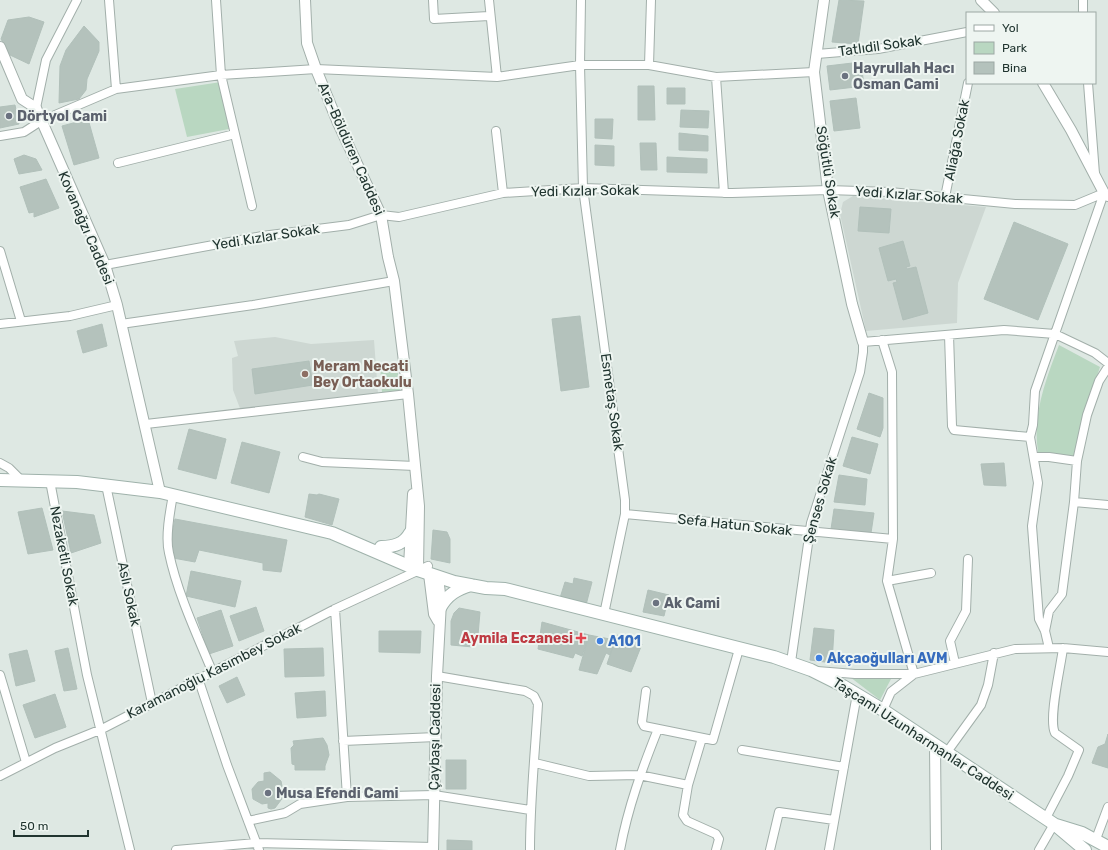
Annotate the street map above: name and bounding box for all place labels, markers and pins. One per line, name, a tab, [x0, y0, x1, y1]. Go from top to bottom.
place label: Hayrullah Hacı Osman Cami	[853, 60, 954, 93]
marker: Hayrullah Hacı Osman Cami	[840, 71, 850, 81]
place label: Dörtyol Cami	[17, 108, 107, 125]
marker: Dörtyol Cami	[4, 111, 14, 121]
place label: Meram Necati Bey Ortaokulu	[313, 358, 412, 391]
marker: Meram Necati Bey Ortaokulu	[300, 369, 310, 379]
place label: Ak Cami	[664, 595, 720, 612]
marker: Ak Cami	[651, 598, 661, 608]
place label: Aymila Eczanesi	[461, 630, 573, 647]
marker: Aymila Eczanesi	[576, 633, 586, 643]
place label: A101	[608, 633, 641, 650]
marker: A101	[595, 636, 605, 646]
place label: Akçaoğulları AVM	[827, 650, 948, 667]
marker: Akçaoğulları AVM	[814, 653, 824, 663]
place label: Musa Efendi Cami	[276, 785, 399, 802]
marker: Musa Efendi Cami	[263, 788, 273, 798]

